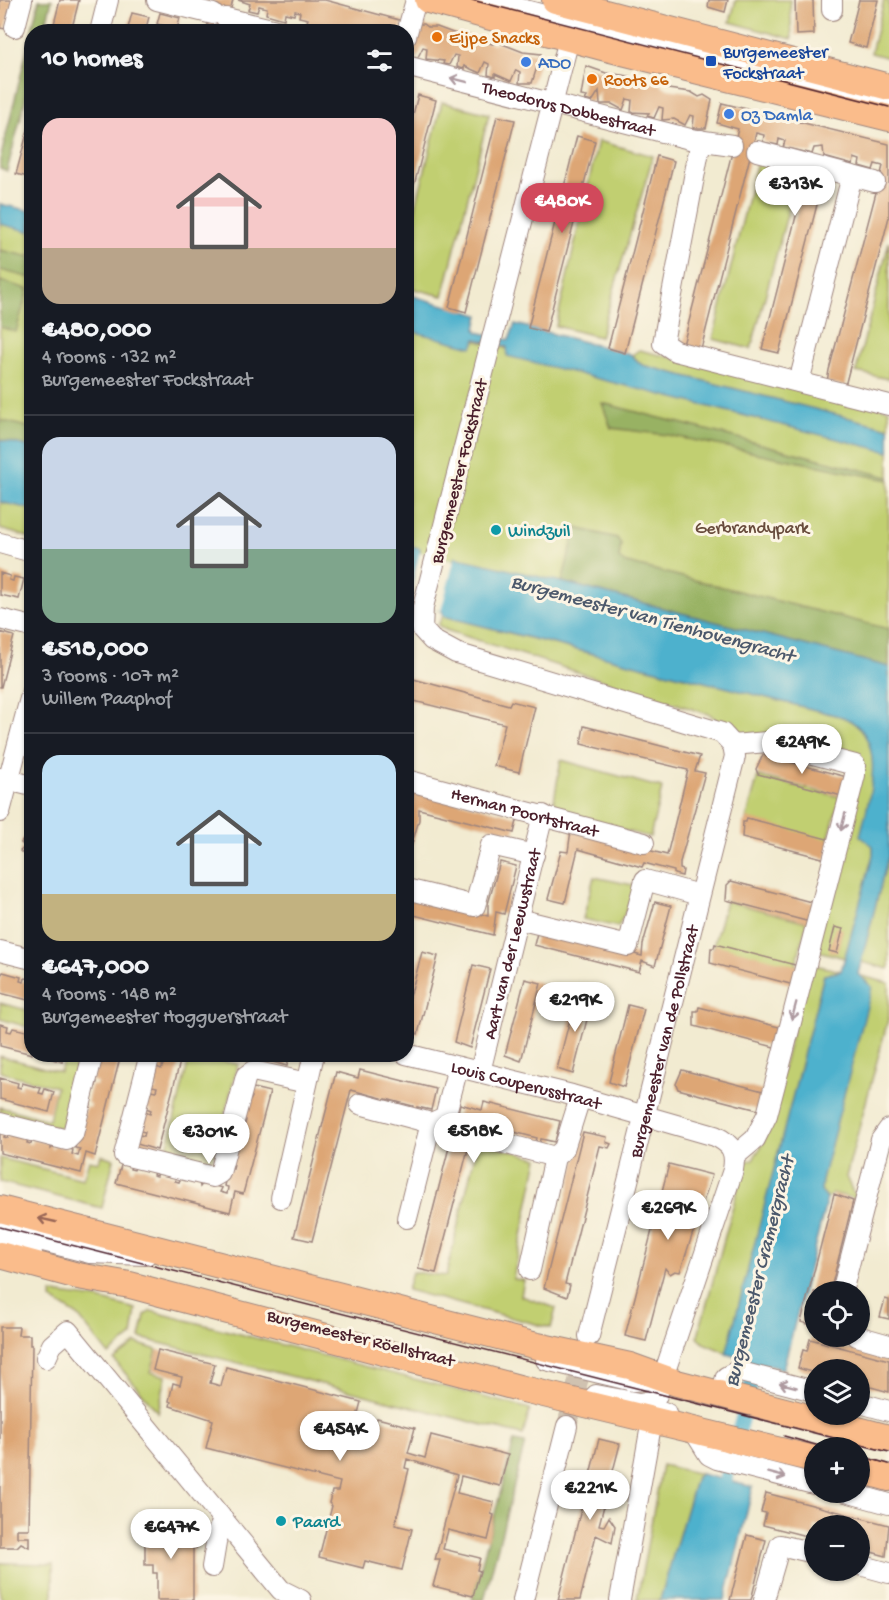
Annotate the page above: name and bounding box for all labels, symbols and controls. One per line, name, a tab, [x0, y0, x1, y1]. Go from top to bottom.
place label: Eijpe Snacks	[449, 29, 541, 50]
marker: Eijpe Snacks	[430, 30, 444, 44]
place label: Burgemeester Fockstraat	[722, 43, 829, 85]
icon: filters	[363, 44, 396, 77]
text: 10 homes	[42, 45, 142, 76]
place label: ADO	[538, 54, 571, 75]
marker: Burgemeester Fockstraat	[704, 54, 718, 68]
marker: ADO	[519, 55, 533, 69]
place label: Roots 66	[604, 71, 669, 92]
marker: Roots 66	[585, 72, 599, 86]
one-way arrow	[449, 74, 468, 86]
street label: Theodorus Dobbestraat	[478, 78, 658, 143]
place label: Oz Damla	[741, 106, 814, 127]
marker: Oz Damla	[722, 107, 736, 121]
icon: home	[165, 157, 273, 265]
pin: €313K	[753, 166, 837, 217]
text: €313K	[769, 174, 821, 197]
pin: €480K	[520, 183, 604, 234]
text: €480K	[535, 191, 589, 214]
text: €480,000	[42, 316, 151, 347]
text: 4 rooms · 132 m²	[42, 347, 176, 370]
text: Burgemeester Fockstraat	[42, 370, 252, 393]
street label: Burgemeester Fockstraat	[427, 376, 494, 567]
icon: home	[165, 476, 273, 584]
park label: Gerbrandypark	[695, 519, 811, 540]
place label: Windzuil	[508, 522, 571, 543]
marker: Windzuil	[489, 523, 503, 537]
water label: Burgemeester van Tienhovengracht	[508, 571, 800, 670]
text: €518,000	[42, 635, 148, 666]
text: 3 rooms · 107 m²	[42, 666, 179, 689]
text: Willem Paaphof	[42, 689, 172, 712]
pin: €249K	[760, 724, 844, 775]
text: €249K	[776, 732, 828, 755]
street label: Herman Poortstraat	[448, 784, 602, 844]
icon: home	[165, 794, 273, 902]
one-way arrow	[836, 812, 848, 831]
street label: Aart van der Leeuwstraat	[480, 846, 548, 1042]
street label: Burgemeester van de Pollstraat	[626, 922, 705, 1161]
text: €647,000	[42, 953, 149, 984]
pin: €219K	[533, 982, 617, 1033]
text: 4 rooms · 148 m²	[42, 984, 177, 1007]
text: €219K	[550, 990, 600, 1013]
one-way arrow	[788, 1001, 799, 1020]
text: Burgemeester Hogguerstraat	[42, 1007, 287, 1030]
street label: Louis Couperusstraat	[448, 1057, 605, 1116]
pin: €518K	[432, 1113, 516, 1164]
pin: €301K	[167, 1114, 251, 1165]
text: €518K	[448, 1121, 500, 1144]
text: €301K	[183, 1122, 235, 1145]
water label: Burgemeester Cramergracht	[722, 1150, 802, 1390]
pin: €269K	[626, 1190, 710, 1241]
text: €269K	[642, 1198, 694, 1221]
one-way arrow	[37, 1214, 56, 1226]
map controls	[804, 1281, 870, 1581]
button: locate	[804, 1281, 870, 1347]
street label: Burgemeester Röellstraat	[264, 1306, 458, 1373]
button: layers	[804, 1359, 870, 1425]
one-way arrow	[779, 1378, 798, 1390]
pin: €454K	[298, 1411, 382, 1462]
text: €454K	[314, 1419, 366, 1442]
button: +	[804, 1437, 870, 1503]
one-way arrow	[767, 1469, 786, 1481]
pin: €221K	[548, 1470, 632, 1521]
text: €221K	[565, 1478, 615, 1501]
pin: €647K	[129, 1509, 213, 1560]
place label: Paard	[292, 1513, 341, 1534]
marker: Paard	[274, 1514, 288, 1528]
button: −	[804, 1515, 870, 1581]
text: €647K	[145, 1517, 197, 1540]

